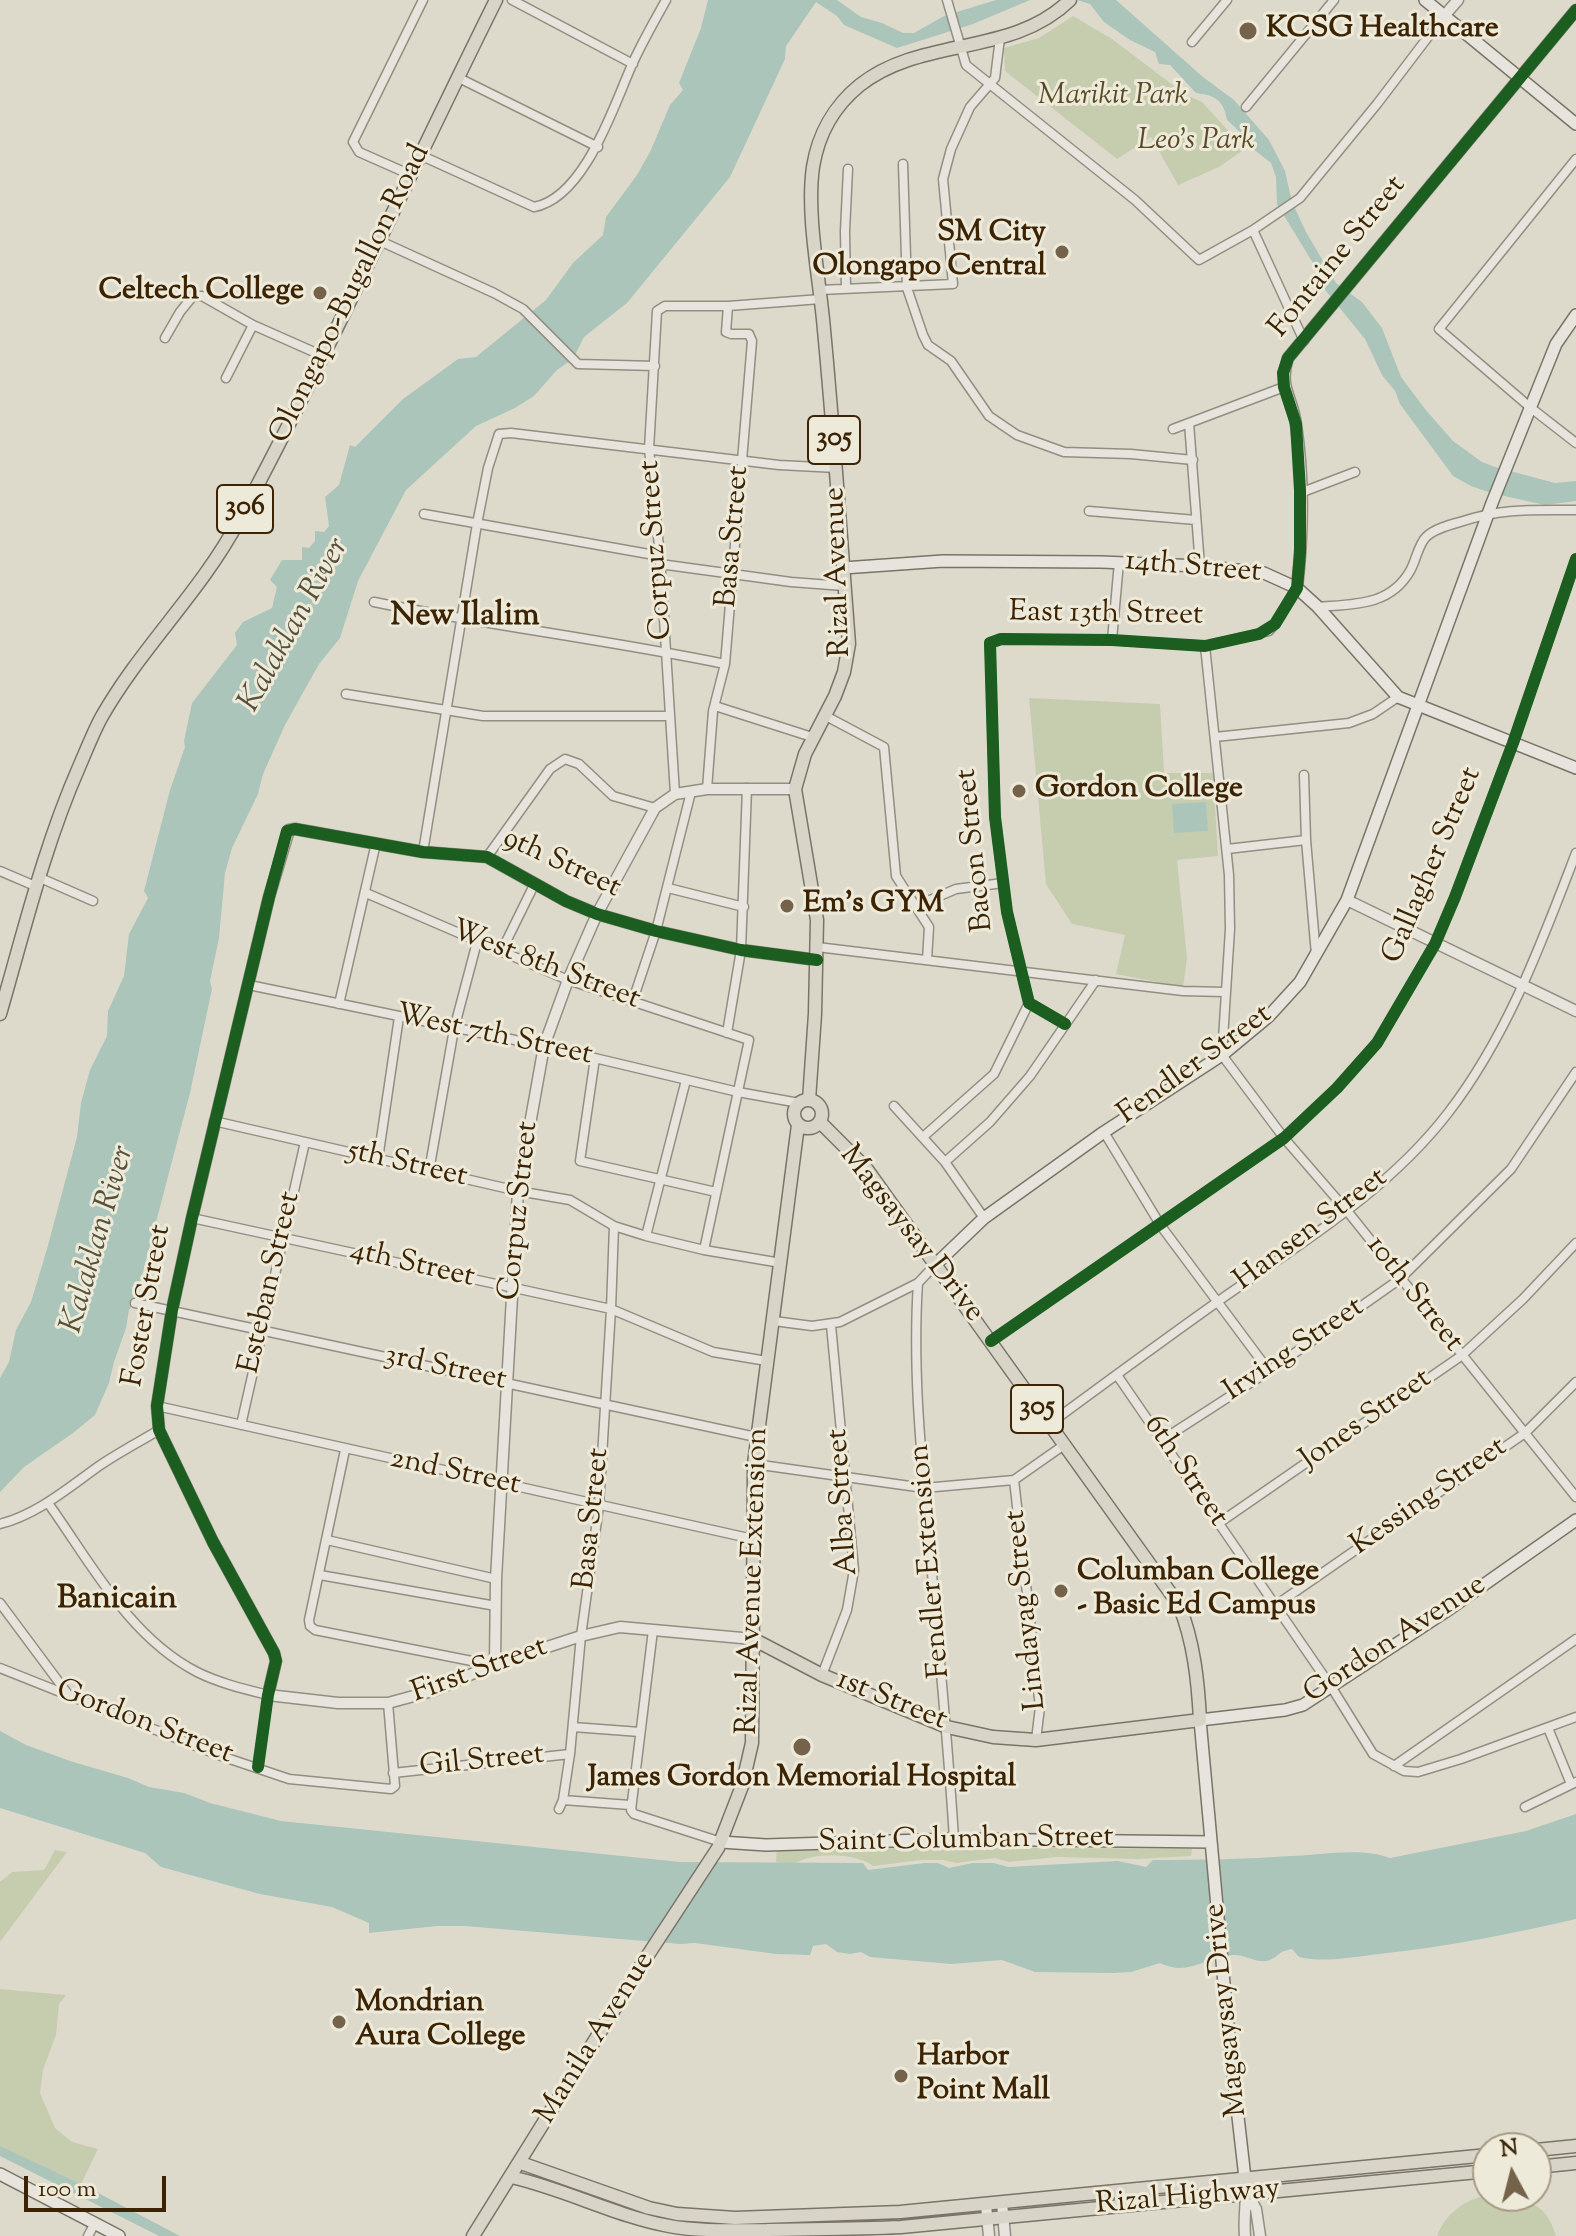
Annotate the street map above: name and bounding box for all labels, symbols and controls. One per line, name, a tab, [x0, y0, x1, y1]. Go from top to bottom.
place label: KCSG Healthcare	[1266, 13, 1499, 49]
marker: KCSG Healthcare	[1237, 20, 1259, 42]
park label: Marikit Park	[1038, 80, 1188, 116]
park label: Leo's Park	[1137, 125, 1255, 161]
street label: Olongapo-Bugallon Road	[264, 140, 440, 450]
street label: Fontaine Street	[1263, 170, 1415, 346]
place label: SM City Olongapo Central	[812, 217, 1046, 288]
marker: SM City Olongapo Central	[1053, 243, 1071, 261]
place label: Celtech College	[99, 275, 304, 311]
marker: Celtech College	[311, 284, 329, 302]
road number: 305	[808, 416, 860, 464]
street label: Corpuz Street	[634, 459, 682, 641]
street label: Basa Street	[711, 465, 759, 609]
road number: 306	[217, 485, 273, 533]
street label: Rizal Avenue	[819, 486, 861, 658]
water label: Kalaklan River	[232, 532, 360, 720]
street label: 14th Street	[1123, 545, 1263, 593]
street label: East 13th Street	[1009, 596, 1203, 636]
district label: New Ilalim	[391, 600, 539, 638]
street label: Gallagher Street	[1376, 763, 1492, 969]
street label: Bacon Street	[951, 767, 1003, 933]
place label: Gordon College	[1035, 773, 1243, 809]
marker: Gordon College	[1010, 782, 1028, 800]
street label: 9th Street	[496, 822, 626, 908]
place label: Em's GYM	[803, 888, 944, 924]
marker: Em's GYM	[778, 897, 796, 915]
street label: West 8th Street	[445, 914, 645, 1020]
street label: Fendler Street	[1112, 998, 1280, 1134]
street label: West 7th Street	[393, 999, 595, 1075]
street label: Corpuz Street	[494, 1120, 548, 1302]
street label: 5th Street	[344, 1135, 470, 1197]
street label: Magsaysay Drive	[830, 1139, 990, 1331]
water label: Kalaklan River	[55, 1142, 145, 1338]
street label: Hansen Street	[1228, 1162, 1396, 1300]
street label: Esteban Street	[234, 1188, 310, 1378]
street label: Foster Street	[117, 1222, 181, 1390]
street label: 10th Street	[1357, 1230, 1469, 1360]
street label: 4th Street	[346, 1234, 478, 1298]
street label: Irving Street	[1218, 1291, 1372, 1411]
street label: 3rd Street	[381, 1340, 509, 1400]
street label: Jones Street	[1294, 1363, 1440, 1479]
road number: 305	[1011, 1385, 1063, 1433]
street label: 6th Street	[1134, 1410, 1234, 1534]
street label: Rizal Avenue Extension	[732, 1427, 778, 1735]
street label: Alba Street	[822, 1427, 868, 1577]
street label: Kessing Street	[1345, 1431, 1515, 1565]
street label: 2nd Street	[387, 1443, 523, 1505]
street label: Fendler Extension	[904, 1443, 960, 1679]
street label: Basa Street	[569, 1446, 619, 1592]
street label: Lindayag Street	[1000, 1508, 1056, 1712]
place label: Columban College - Basic Ed Campus	[1077, 1556, 1319, 1626]
street label: Gordon Avenue	[1298, 1569, 1494, 1713]
marker: Columban College - Basic Ed Campus	[1052, 1582, 1070, 1600]
district label: Banicain	[57, 1583, 177, 1621]
street label: First Street	[407, 1631, 553, 1713]
street label: 1st Street	[830, 1664, 952, 1740]
street label: Gordon Street	[50, 1674, 238, 1774]
marker: James Gordon Memorial Hospital	[791, 1736, 813, 1758]
street label: Gil Street	[418, 1739, 546, 1787]
place label: James Gordon Memorial Hospital	[588, 1762, 1016, 1798]
street label: Saint Columban Street	[818, 1821, 1114, 1863]
street label: Magsaysay Drive	[1199, 1901, 1257, 2119]
street label: Manila Avenue	[530, 1946, 664, 2132]
place label: Mondrian Aura College	[355, 1987, 526, 2058]
marker: Mondrian Aura College	[330, 2013, 348, 2031]
place label: Harbor Point Mall	[917, 2041, 1050, 2112]
marker: Harbor Point Mall	[892, 2067, 910, 2085]
north arrow	[1472, 2132, 1552, 2212]
text: N	[1499, 2133, 1520, 2167]
scale bar	[28, 2160, 170, 2210]
text: 100 m	[38, 2173, 96, 2207]
street label: Rizal Highway	[1094, 2173, 1282, 2225]

